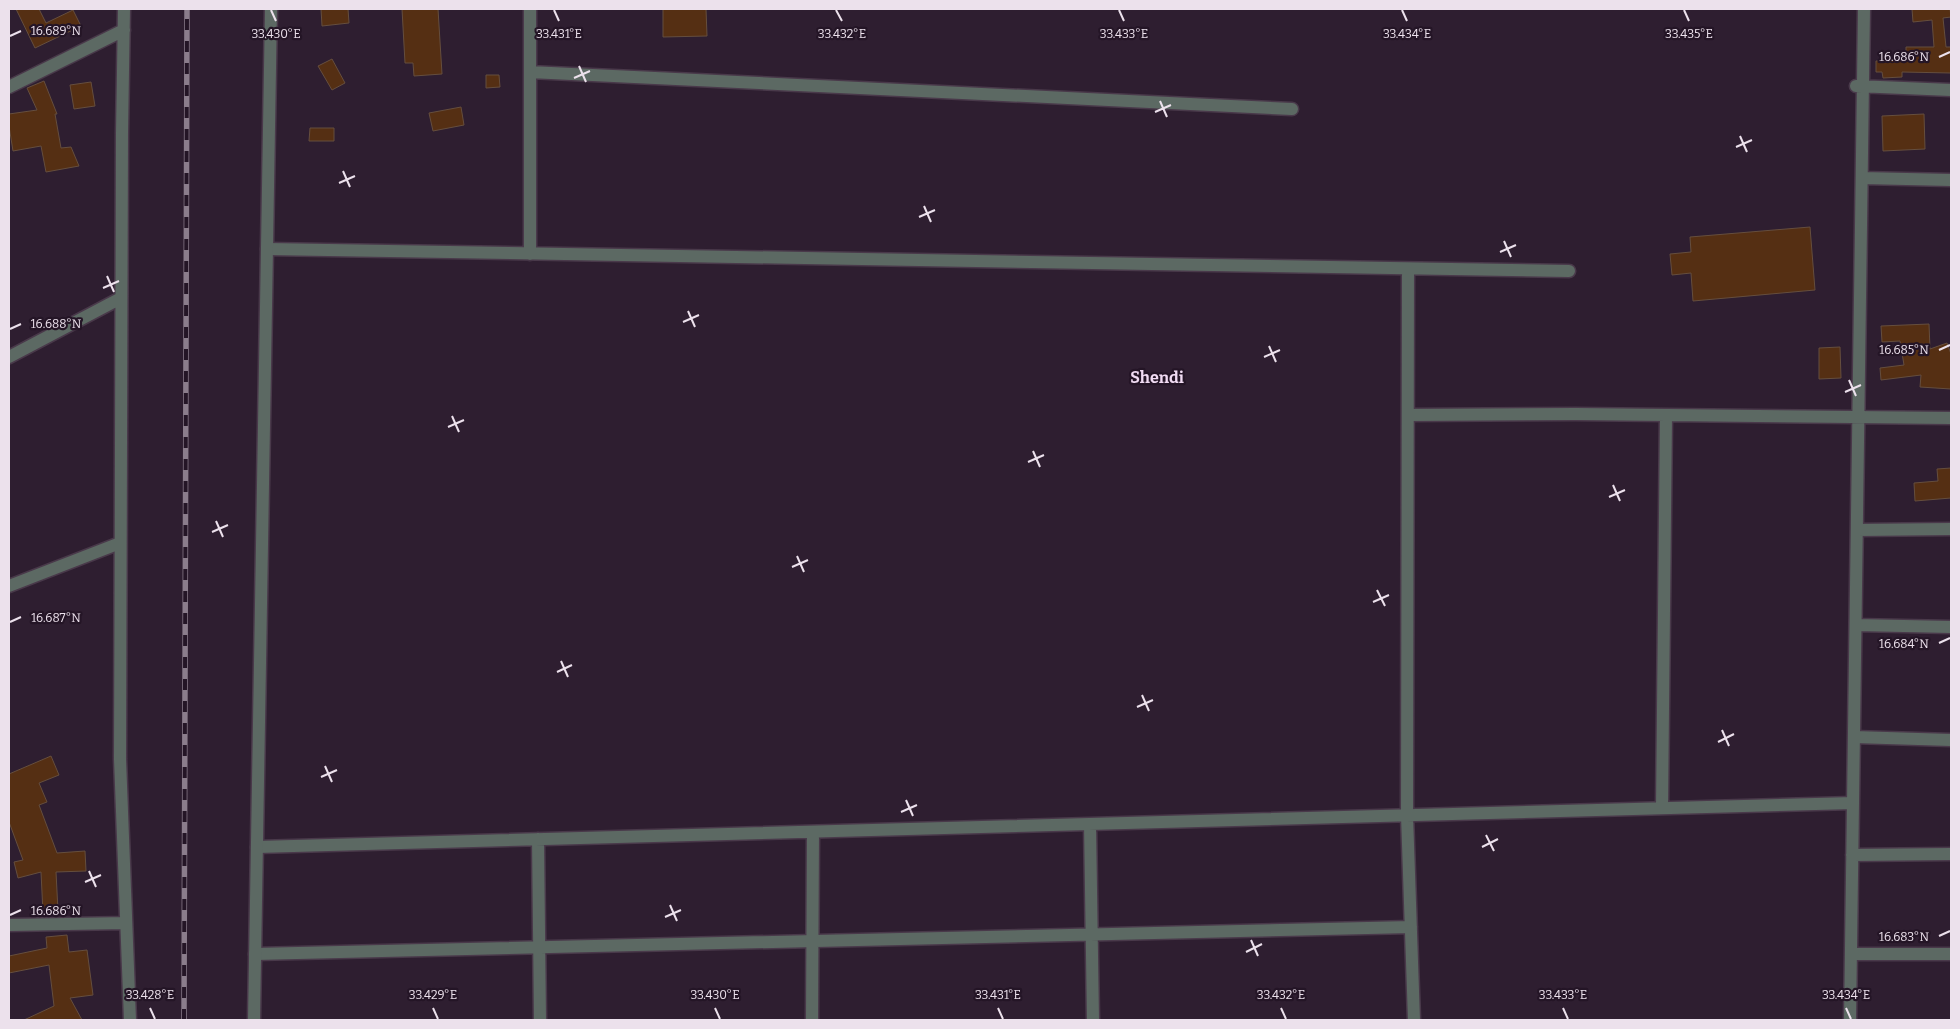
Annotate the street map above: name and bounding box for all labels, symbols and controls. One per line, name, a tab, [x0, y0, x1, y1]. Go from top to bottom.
text: 16.689°N	[31, 24, 82, 38]
text: 33.430°E	[251, 27, 301, 41]
text: 33.431°E	[536, 27, 582, 41]
text: 33.432°E	[818, 27, 866, 41]
text: 33.433°E	[1100, 27, 1148, 41]
text: 33.434°E	[1383, 27, 1431, 41]
text: 33.435°E	[1665, 27, 1713, 41]
text: 16.686°N	[1879, 50, 1929, 64]
text: 16.688°N	[31, 317, 82, 331]
text: 16.685°N	[1879, 343, 1929, 357]
district label: Shendi	[1130, 368, 1184, 387]
text: 16.687°N	[31, 611, 81, 625]
text: 16.684°N	[1879, 637, 1929, 651]
text: 16.686°N	[31, 904, 81, 918]
text: 16.683°N	[1879, 930, 1929, 944]
text: 33.428°E	[126, 988, 174, 1002]
text: 33.429°E	[409, 988, 457, 1002]
text: 33.430°E	[690, 988, 740, 1002]
text: 33.431°E	[975, 988, 1021, 1002]
text: 33.432°E	[1257, 988, 1305, 1002]
text: 33.433°E	[1539, 988, 1587, 1002]
text: 33.434°E	[1822, 988, 1870, 1002]

